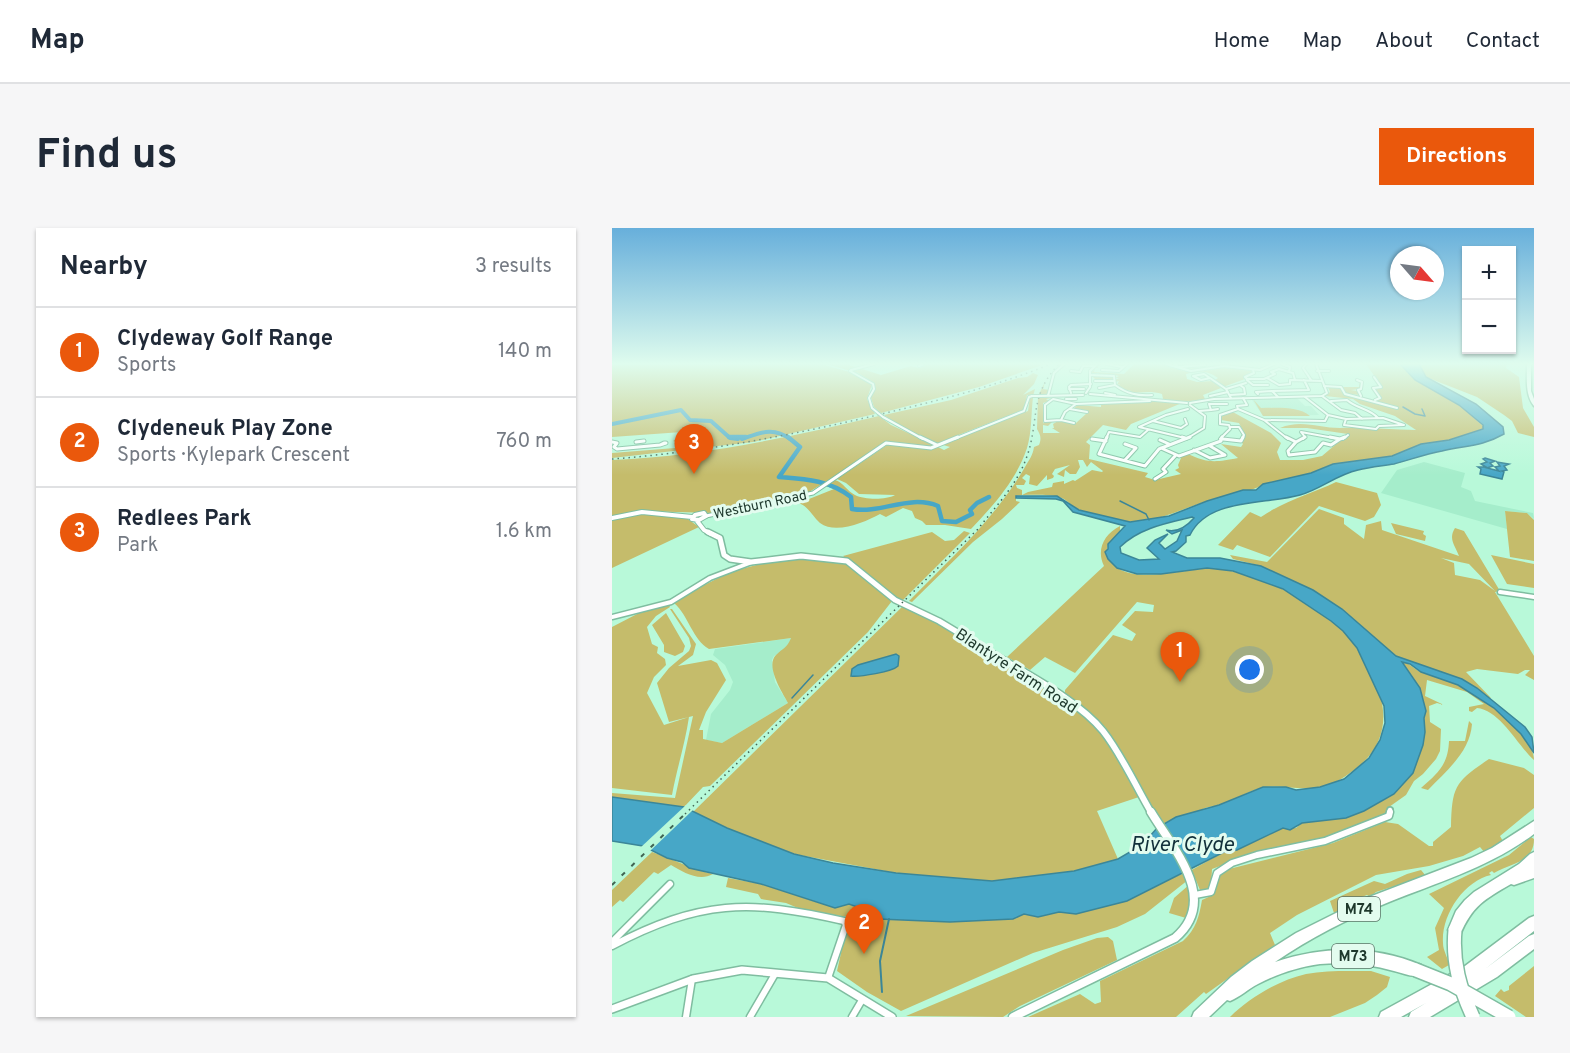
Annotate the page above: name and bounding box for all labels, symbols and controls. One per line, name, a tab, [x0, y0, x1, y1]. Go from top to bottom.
text: Map	[30, 23, 85, 59]
text: Home	[1214, 28, 1270, 55]
text: Map	[1303, 28, 1342, 55]
text: About	[1375, 28, 1433, 55]
text: Contact	[1466, 28, 1540, 55]
button: Directions	[1379, 128, 1534, 185]
text: Find us	[36, 130, 177, 183]
north arrow	[1390, 246, 1444, 300]
map controls	[1462, 246, 1516, 354]
button: +	[1462, 246, 1516, 300]
text: Nearby	[60, 251, 148, 284]
text: 3 results	[475, 254, 552, 280]
button: −	[1462, 300, 1516, 354]
text: Clydeway Golf Range	[117, 326, 333, 353]
text: 1	[76, 339, 84, 365]
text: 140 m	[498, 339, 552, 365]
text: Sports	[117, 353, 177, 379]
text: Clydeneuk Play Zone	[117, 416, 333, 443]
pin: 3	[674, 424, 713, 474]
text: 2	[73, 429, 86, 455]
text: 760 m	[496, 429, 552, 455]
text: Sports · Kylepark Crescent	[117, 443, 350, 469]
street label: Westburn Road	[712, 487, 809, 524]
text: Redlees Park	[117, 506, 252, 533]
text: 3	[74, 519, 86, 545]
text: 1.6 km	[496, 519, 552, 545]
text: Park	[117, 533, 158, 559]
street label: Blantyre Farm Road	[951, 625, 1081, 719]
pin: 1	[1160, 632, 1200, 682]
your location	[1235, 655, 1264, 684]
water label: River Clyde	[1130, 832, 1235, 859]
road number: M74	[1338, 897, 1380, 921]
pin: 2	[844, 904, 884, 954]
road number: M73	[1332, 944, 1374, 968]

